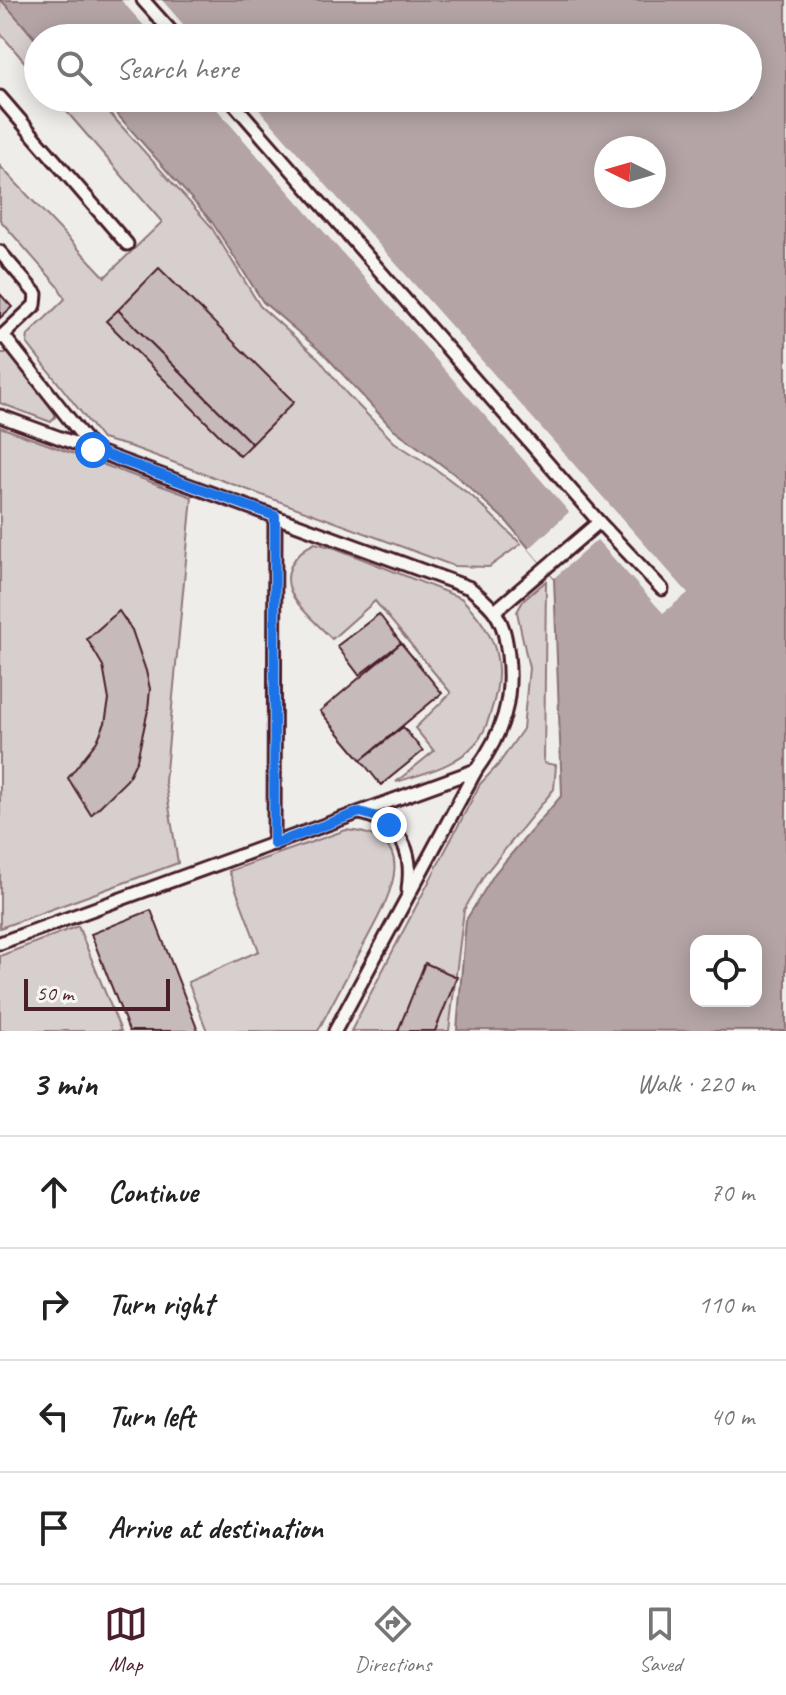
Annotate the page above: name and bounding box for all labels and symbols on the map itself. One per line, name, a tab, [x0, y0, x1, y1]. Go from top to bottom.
north arrow	[594, 136, 666, 208]
route start	[75, 432, 111, 468]
route end	[371, 807, 407, 843]
scale bar	[24, 975, 170, 1011]

